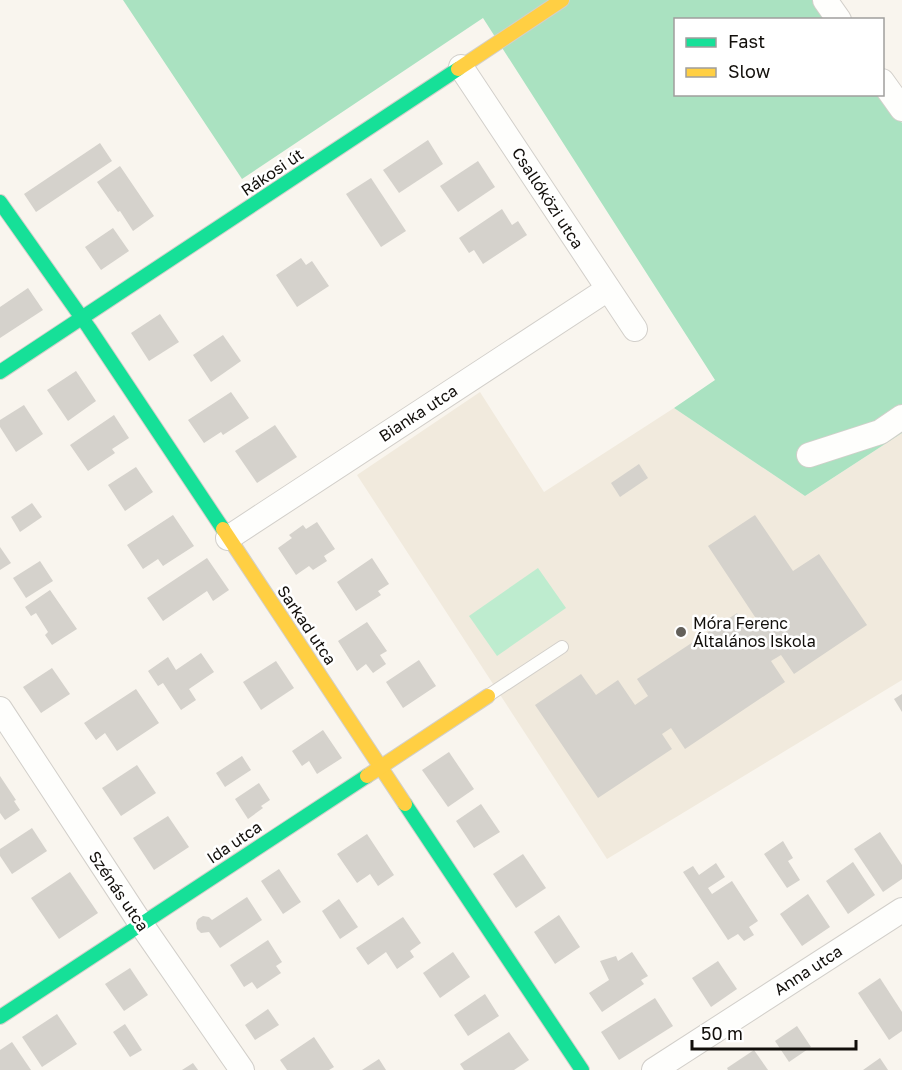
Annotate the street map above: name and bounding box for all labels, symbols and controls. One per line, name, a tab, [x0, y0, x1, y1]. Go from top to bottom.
legend	[674, 18, 884, 96]
text: Fast	[728, 30, 765, 52]
text: Slow	[728, 60, 771, 82]
street label: Rákosi út	[237, 144, 307, 200]
street label: Csallóközi utca	[508, 144, 588, 252]
street label: Bianka utca	[375, 380, 461, 446]
street label: Sarkad utca	[273, 582, 341, 668]
place label: Móra Ferenc Általános Iskola	[693, 613, 816, 651]
marker: Móra Ferenc Általános Iskola	[674, 625, 688, 639]
street label: Ida utca	[203, 816, 265, 868]
street label: Szénás utca	[85, 847, 153, 935]
street label: Anna utca	[770, 941, 846, 999]
scale bar	[692, 1013, 856, 1051]
text: 50 m	[701, 1022, 743, 1044]

